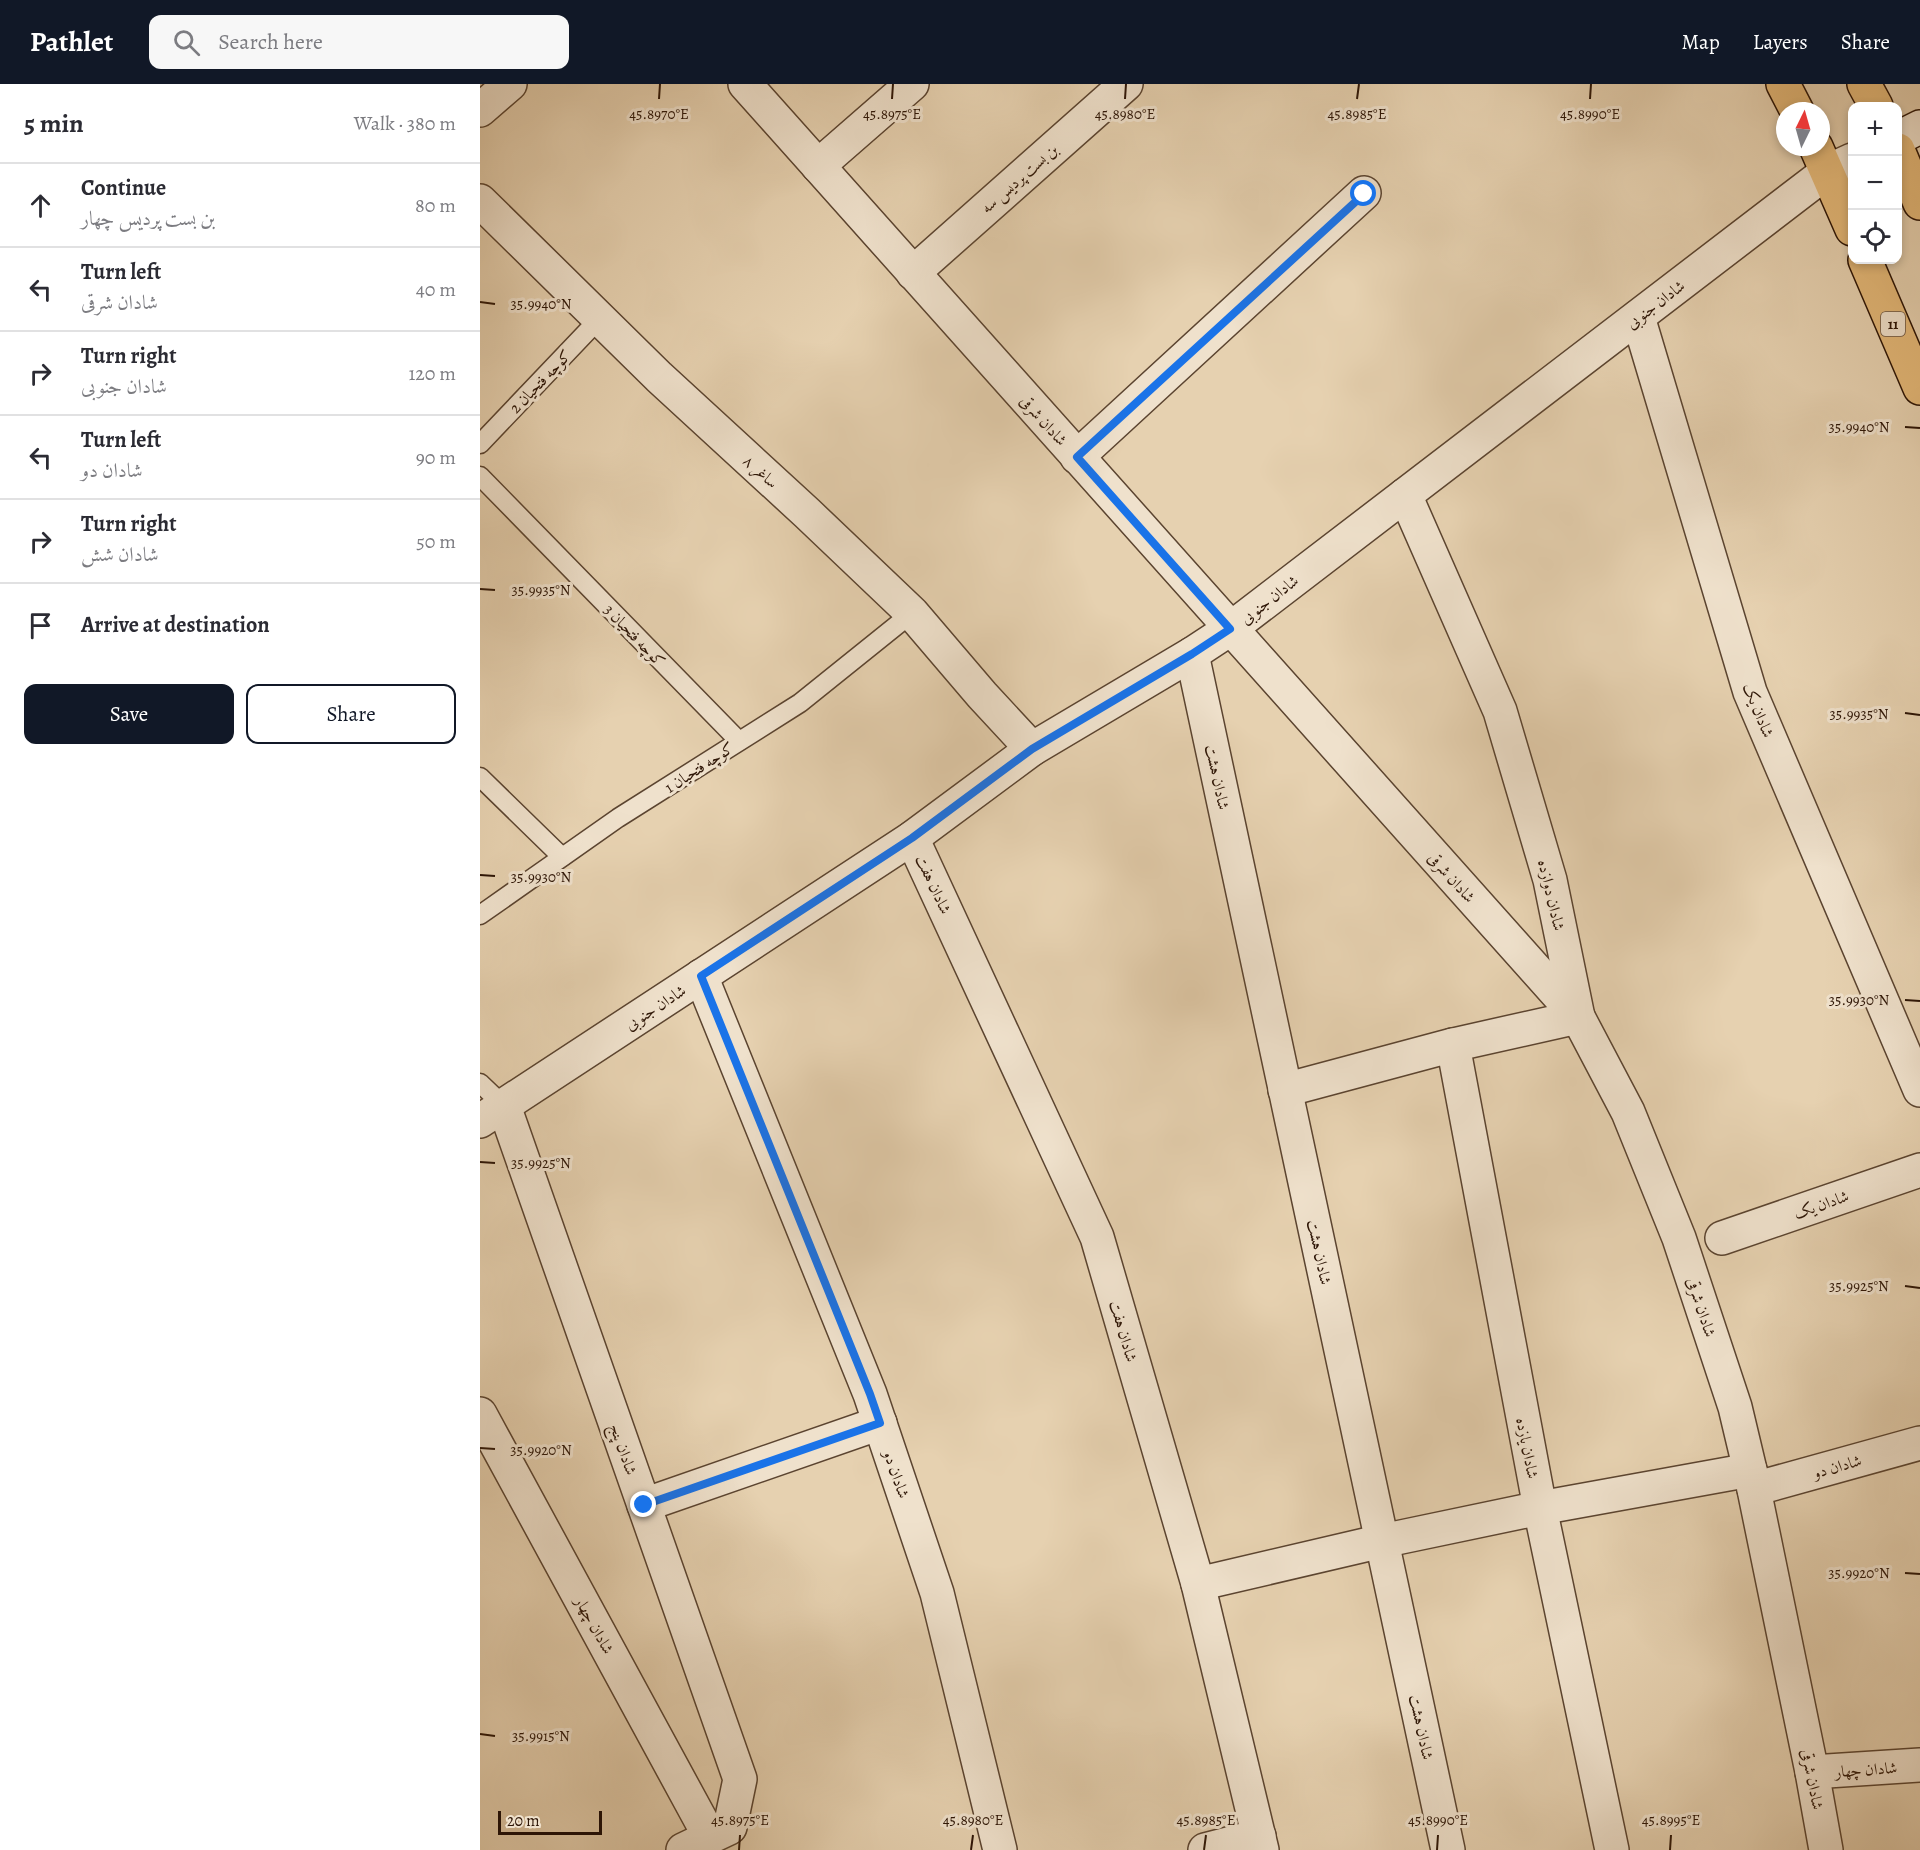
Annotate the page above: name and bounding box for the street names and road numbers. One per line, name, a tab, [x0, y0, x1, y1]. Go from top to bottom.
street label: بن بست پردیس سه	[976, 139, 1063, 218]
street label: شادان جنوبی	[1622, 275, 1690, 334]
road number: 11	[1881, 312, 1905, 336]
street label: کوچه فتحیان 2	[505, 345, 577, 418]
street label: شادان شرقی	[1015, 390, 1072, 451]
street label: ساغر ٨	[738, 450, 783, 493]
street label: شادان جنوبی	[1236, 570, 1303, 630]
street label: کوچه فتحیان 3	[599, 599, 670, 672]
street label: شادان یک	[1737, 680, 1779, 741]
street label: کوچه فتحیان 1	[661, 737, 739, 799]
street label: شادان هشت	[1199, 743, 1235, 812]
street label: شادان شرقی	[1423, 847, 1480, 908]
street label: شادان هفت	[910, 851, 956, 918]
street label: شادان دوازده	[1532, 858, 1570, 933]
street label: شادان جنوبی	[621, 980, 690, 1036]
street label: شادان یک	[1791, 1185, 1852, 1225]
street label: شادان هشت	[1301, 1218, 1337, 1287]
street label: شادان شرقی	[1681, 1275, 1721, 1340]
street label: شادان هفت	[1104, 1298, 1142, 1365]
street label: شادان یازده	[1510, 1416, 1544, 1481]
street label: شادان پنج	[601, 1421, 642, 1479]
street label: شادان دو	[877, 1446, 914, 1501]
street label: شادان دو	[1809, 1450, 1864, 1485]
street label: شادان چهار	[568, 1591, 619, 1658]
street label: شادان هشت	[1403, 1693, 1439, 1762]
street label: شادان شرقی	[1795, 1747, 1829, 1811]
street label: شادان چهار	[1832, 1757, 1898, 1783]

